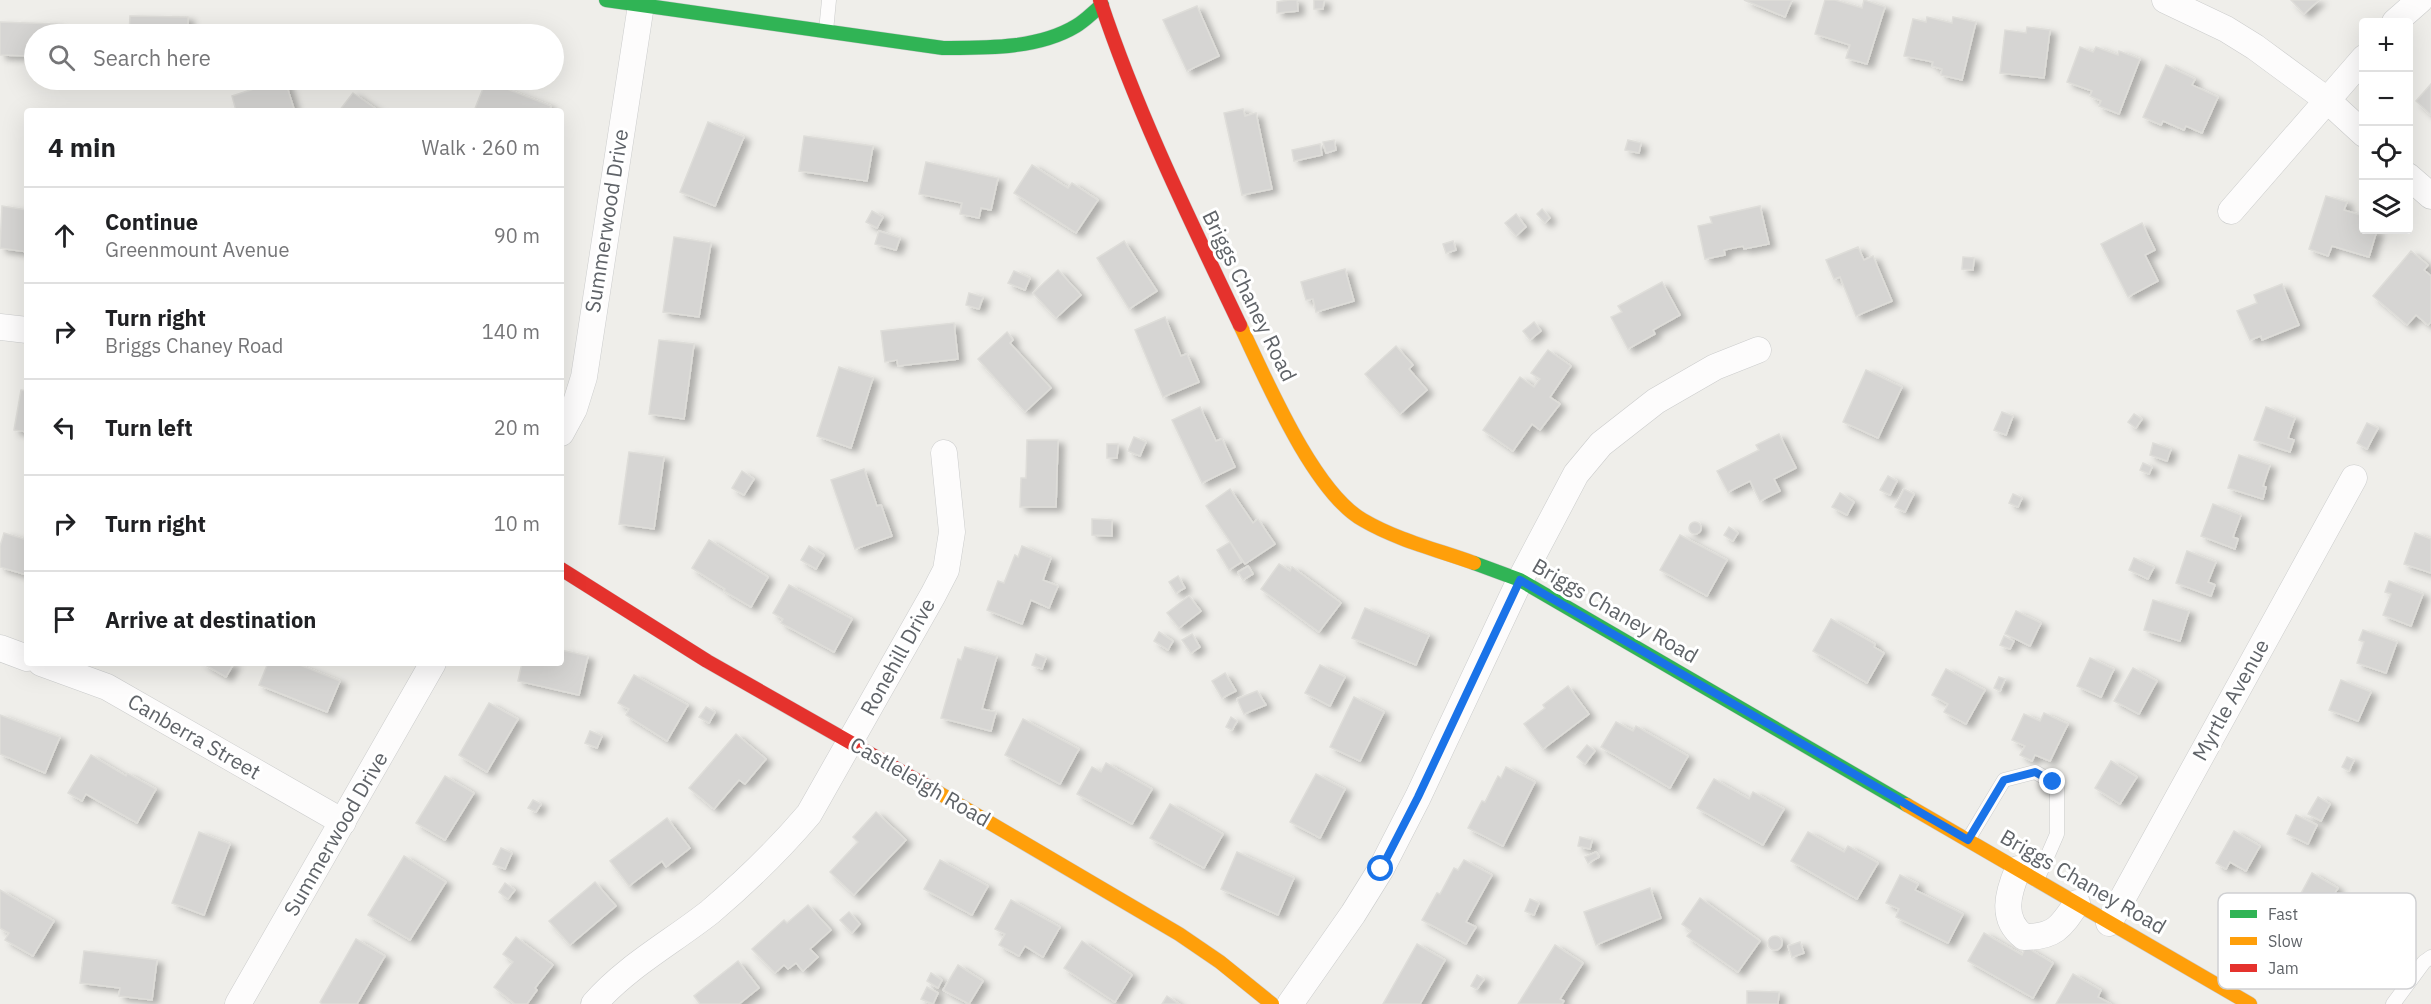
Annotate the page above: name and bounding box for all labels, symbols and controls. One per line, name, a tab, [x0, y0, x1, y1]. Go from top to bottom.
map controls	[2359, 18, 2413, 234]
button: +	[2359, 18, 2413, 72]
search box	[24, 24, 564, 90]
icon: search	[45, 41, 78, 74]
text: Search here	[93, 43, 211, 72]
button: −	[2359, 72, 2413, 126]
button: locate	[2359, 126, 2413, 180]
street label: Summerwood Drive	[578, 127, 634, 315]
text: 4 min	[48, 130, 116, 164]
text: Walk · 260 m	[422, 134, 540, 161]
button: layers	[2359, 180, 2413, 234]
street label: Briggs Chaney Road	[1196, 205, 1304, 386]
text: Continue	[105, 207, 198, 236]
icon: ahead	[48, 219, 81, 252]
text: 90 m	[494, 222, 540, 249]
text: Greenmount Avenue	[105, 236, 289, 263]
text: Turn right	[105, 303, 206, 332]
icon: right	[48, 315, 81, 348]
text: 140 m	[482, 318, 540, 345]
text: Briggs Chaney Road	[105, 332, 283, 359]
icon: left	[48, 411, 81, 444]
text: Turn left	[105, 413, 193, 442]
text: 20 m	[494, 414, 540, 441]
icon: right	[48, 507, 81, 540]
text: Turn right	[105, 509, 206, 538]
text: 10 m	[494, 510, 540, 537]
street label: Briggs Chaney Road	[1527, 551, 1704, 669]
street label: Ronehill Drive	[853, 593, 941, 720]
icon: arrive	[48, 603, 81, 636]
text: Arrive at destination	[105, 605, 316, 634]
street label: Myrtle Avenue	[2185, 634, 2275, 765]
street label: Canberra Street	[123, 687, 266, 786]
street label: Castleleigh Road	[845, 730, 996, 833]
street label: Summerwood Drive	[277, 746, 394, 921]
route end	[2039, 768, 2065, 794]
street label: Briggs Chaney Road	[1995, 822, 2172, 940]
route start	[1367, 855, 1393, 881]
legend	[2218, 893, 2416, 989]
text: Fast	[2268, 904, 2298, 924]
text: Slow	[2268, 931, 2303, 951]
text: Jam	[2268, 958, 2299, 978]

